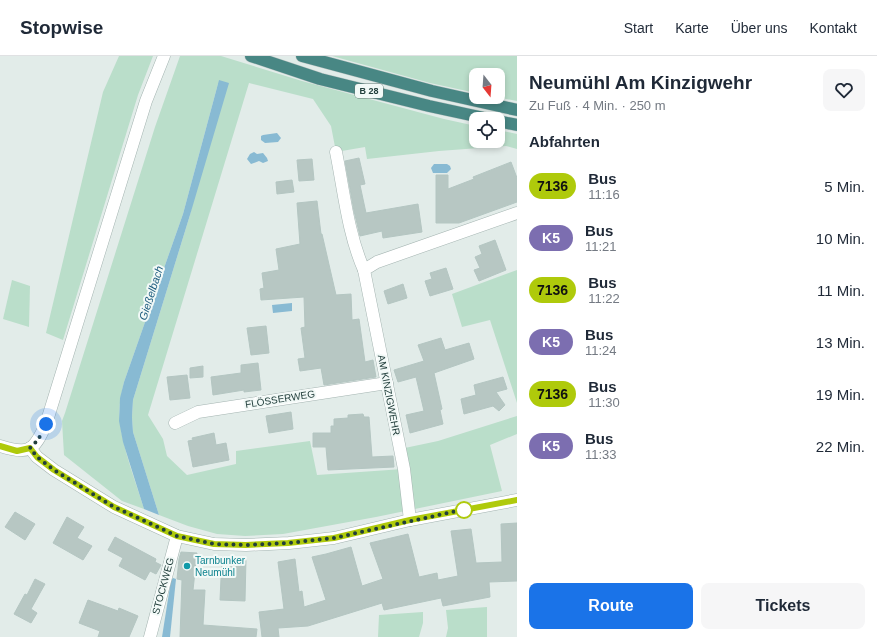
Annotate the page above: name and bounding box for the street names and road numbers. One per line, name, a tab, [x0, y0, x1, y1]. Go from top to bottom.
road number: B 28	[355, 84, 383, 98]
street label: AM KINZIGWEHR	[376, 354, 402, 436]
street label: FLÖSSERWEG	[244, 388, 316, 410]
street label: STOCKWEG	[150, 556, 176, 616]

